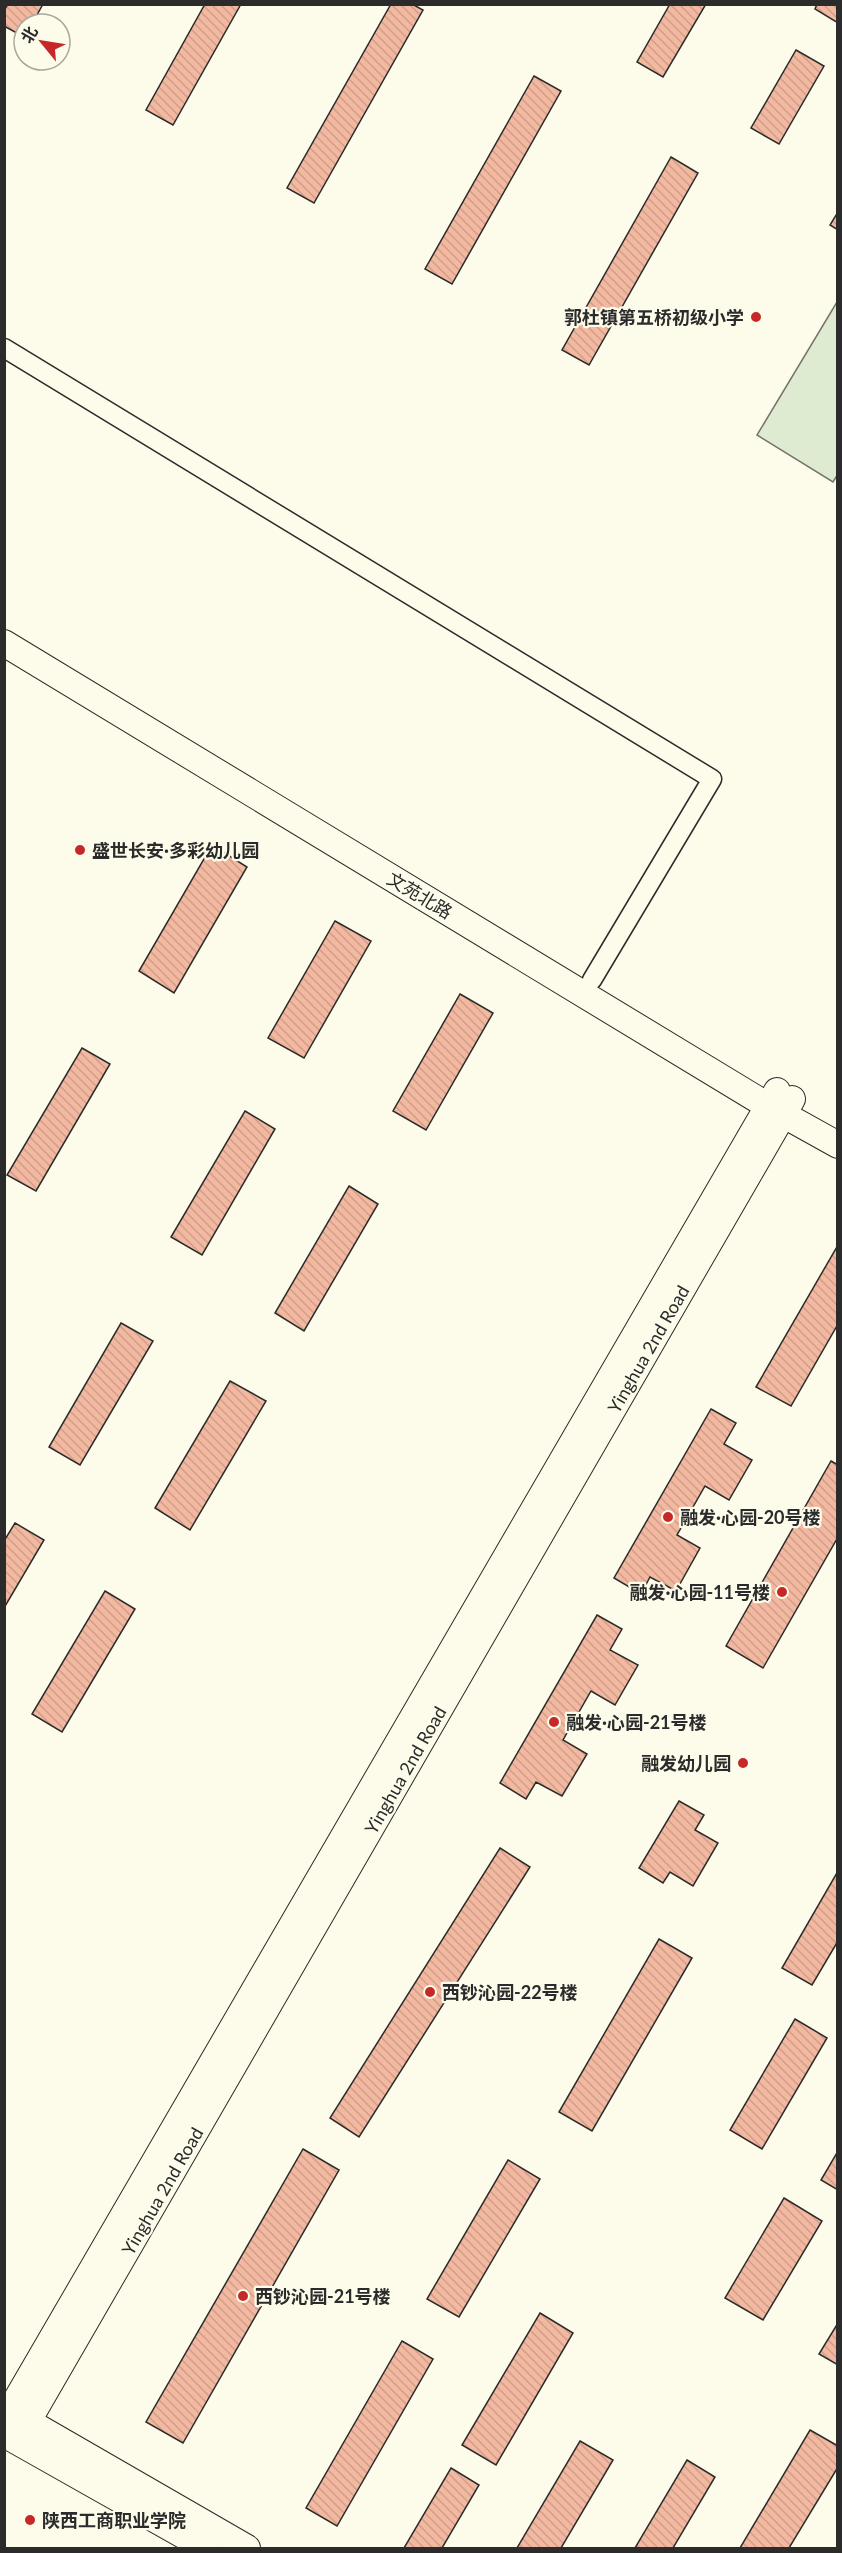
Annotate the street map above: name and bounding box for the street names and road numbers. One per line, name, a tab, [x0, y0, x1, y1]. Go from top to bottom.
street label: 文苑北路	[383, 867, 457, 923]
street label: Yinghua 2nd Road	[603, 1281, 693, 1417]
street label: Yinghua 2nd Road	[360, 1702, 450, 1838]
street label: Yinghua 2nd Road	[117, 2123, 207, 2259]

